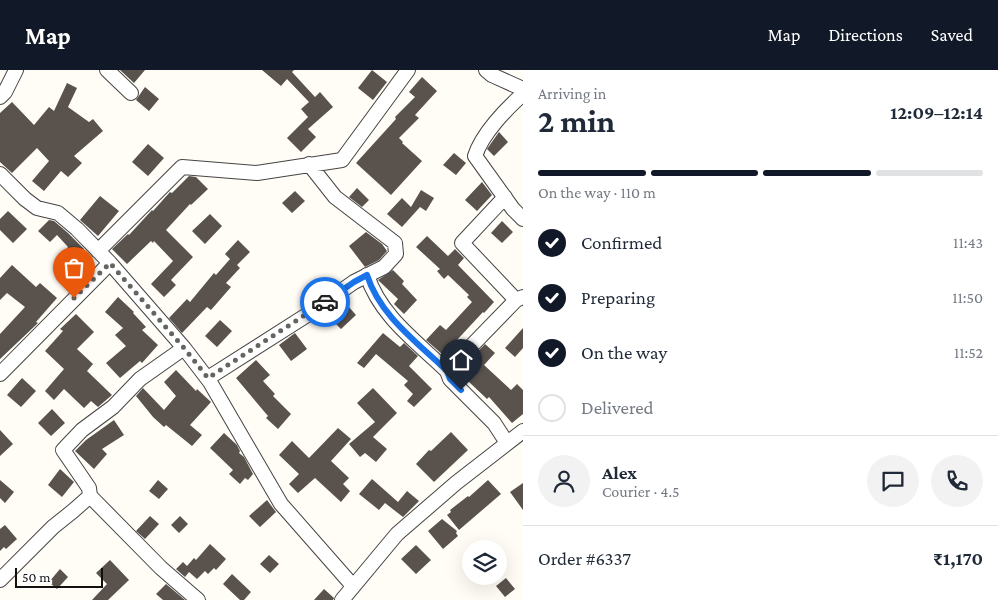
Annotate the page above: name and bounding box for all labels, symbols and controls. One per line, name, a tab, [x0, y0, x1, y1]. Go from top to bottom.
text: Map	[25, 22, 71, 49]
text: Map	[768, 25, 800, 45]
text: Directions	[828, 25, 903, 45]
text: Saved	[931, 25, 973, 45]
text: Arriving in	[538, 85, 606, 102]
text: 12:09–12:14	[890, 102, 983, 123]
text: 2 min	[538, 103, 615, 139]
text: On the way · 110 m	[538, 184, 656, 201]
icon: check	[538, 229, 566, 257]
text: Confirmed	[581, 232, 662, 253]
text: 11:43	[953, 234, 983, 251]
pin	[53, 247, 95, 298]
icon: bag	[60, 254, 88, 282]
courier	[300, 277, 350, 327]
icon: check	[538, 284, 566, 312]
text: Preparing	[581, 287, 655, 308]
icon: car	[311, 288, 339, 316]
text: 11:50	[952, 289, 983, 306]
pin	[440, 339, 482, 390]
icon: check	[538, 339, 566, 367]
text: On the way	[581, 342, 667, 363]
text: 11:52	[954, 344, 983, 361]
icon: home	[447, 346, 475, 374]
text: Delivered	[581, 397, 654, 418]
button: person	[538, 455, 590, 507]
button: chat	[867, 455, 919, 507]
button: phone	[931, 455, 983, 507]
text: Alex	[602, 462, 637, 483]
text: Courier · 4.5	[602, 483, 680, 500]
map controls	[462, 540, 507, 585]
button: layers	[462, 540, 507, 585]
text: Order #6337	[538, 548, 631, 569]
text: ₹1,170	[933, 548, 983, 569]
scale bar	[15, 565, 102, 588]
text: 50 m	[22, 569, 50, 585]

